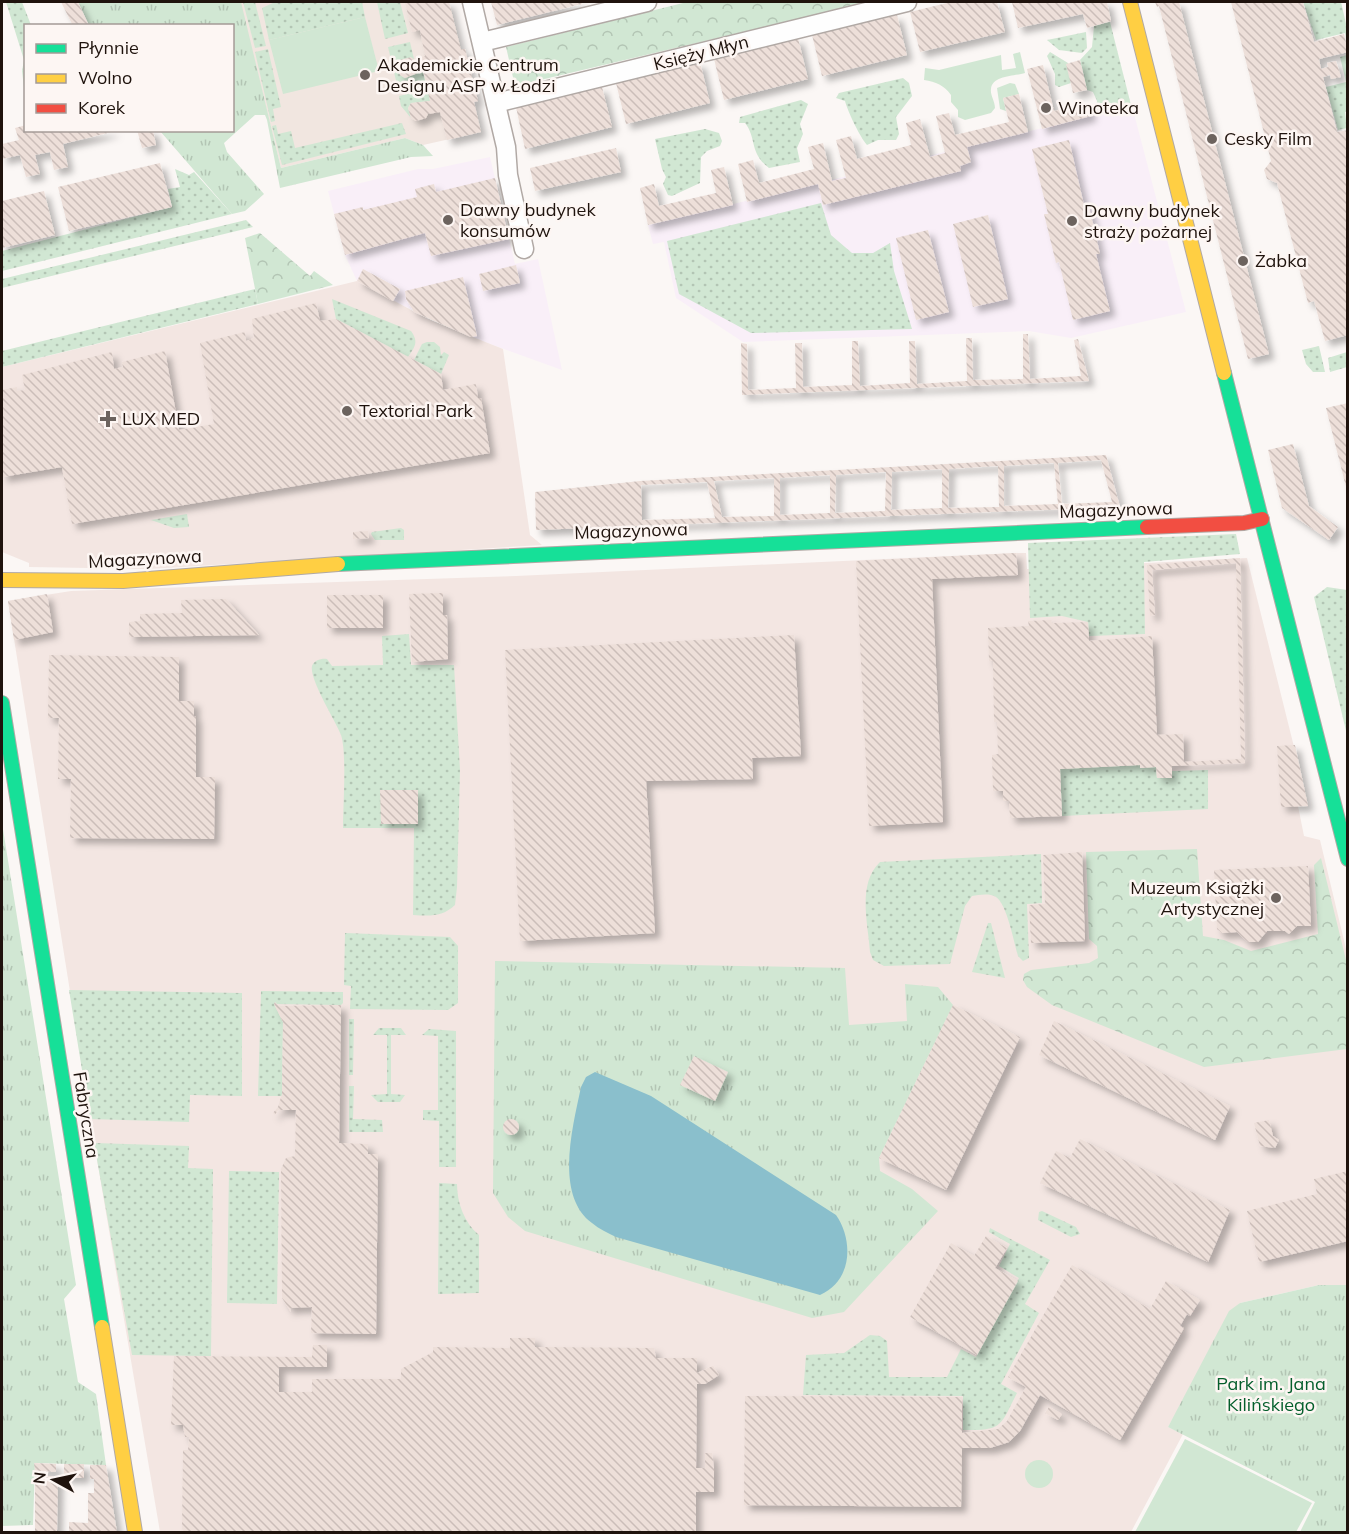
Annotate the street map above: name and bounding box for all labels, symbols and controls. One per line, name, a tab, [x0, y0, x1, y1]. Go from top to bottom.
legend	[24, 24, 234, 132]
street label: Księży Młyn	[651, 30, 751, 75]
text: Płynnie	[78, 36, 139, 59]
place label: Akademickie Centrum Designu ASP w Łodzi	[377, 53, 559, 97]
text: Wolno	[78, 66, 132, 89]
marker: Akademickie Centrum Designu ASP w Łodzi	[358, 68, 372, 82]
text: Korek	[78, 96, 126, 119]
place label: Winoteka	[1058, 96, 1139, 119]
marker: Winoteka	[1039, 101, 1053, 115]
place label: Cesky Film	[1224, 127, 1312, 150]
marker: Cesky Film	[1205, 132, 1219, 146]
place label: Dawny budynek konsumów	[460, 198, 596, 242]
place label: Dawny budynek straży pożarnej	[1084, 199, 1220, 243]
marker: Dawny budynek konsumów	[441, 213, 455, 227]
marker: Dawny budynek straży pożarnej	[1065, 214, 1079, 228]
place label: Żabka	[1255, 249, 1307, 272]
marker: Żabka	[1236, 254, 1250, 268]
place label: Textorial Park	[359, 399, 474, 422]
marker: Textorial Park	[340, 404, 354, 418]
place label: LUX MED	[122, 407, 200, 430]
marker: LUX MED	[99, 410, 117, 428]
street label: Magazynowa	[1059, 496, 1173, 523]
street label: Magazynowa	[574, 517, 688, 544]
street label: Magazynowa	[88, 544, 202, 573]
place label: Muzeum Książki Artystycznej	[1130, 876, 1264, 920]
marker: Muzeum Książki Artystycznej	[1269, 891, 1283, 905]
street label: Fabryczna	[68, 1070, 105, 1160]
park label: Park im. Jana Kilińskiego	[1216, 1372, 1326, 1416]
north arrow	[24, 1450, 84, 1510]
text: N	[28, 1471, 50, 1485]

